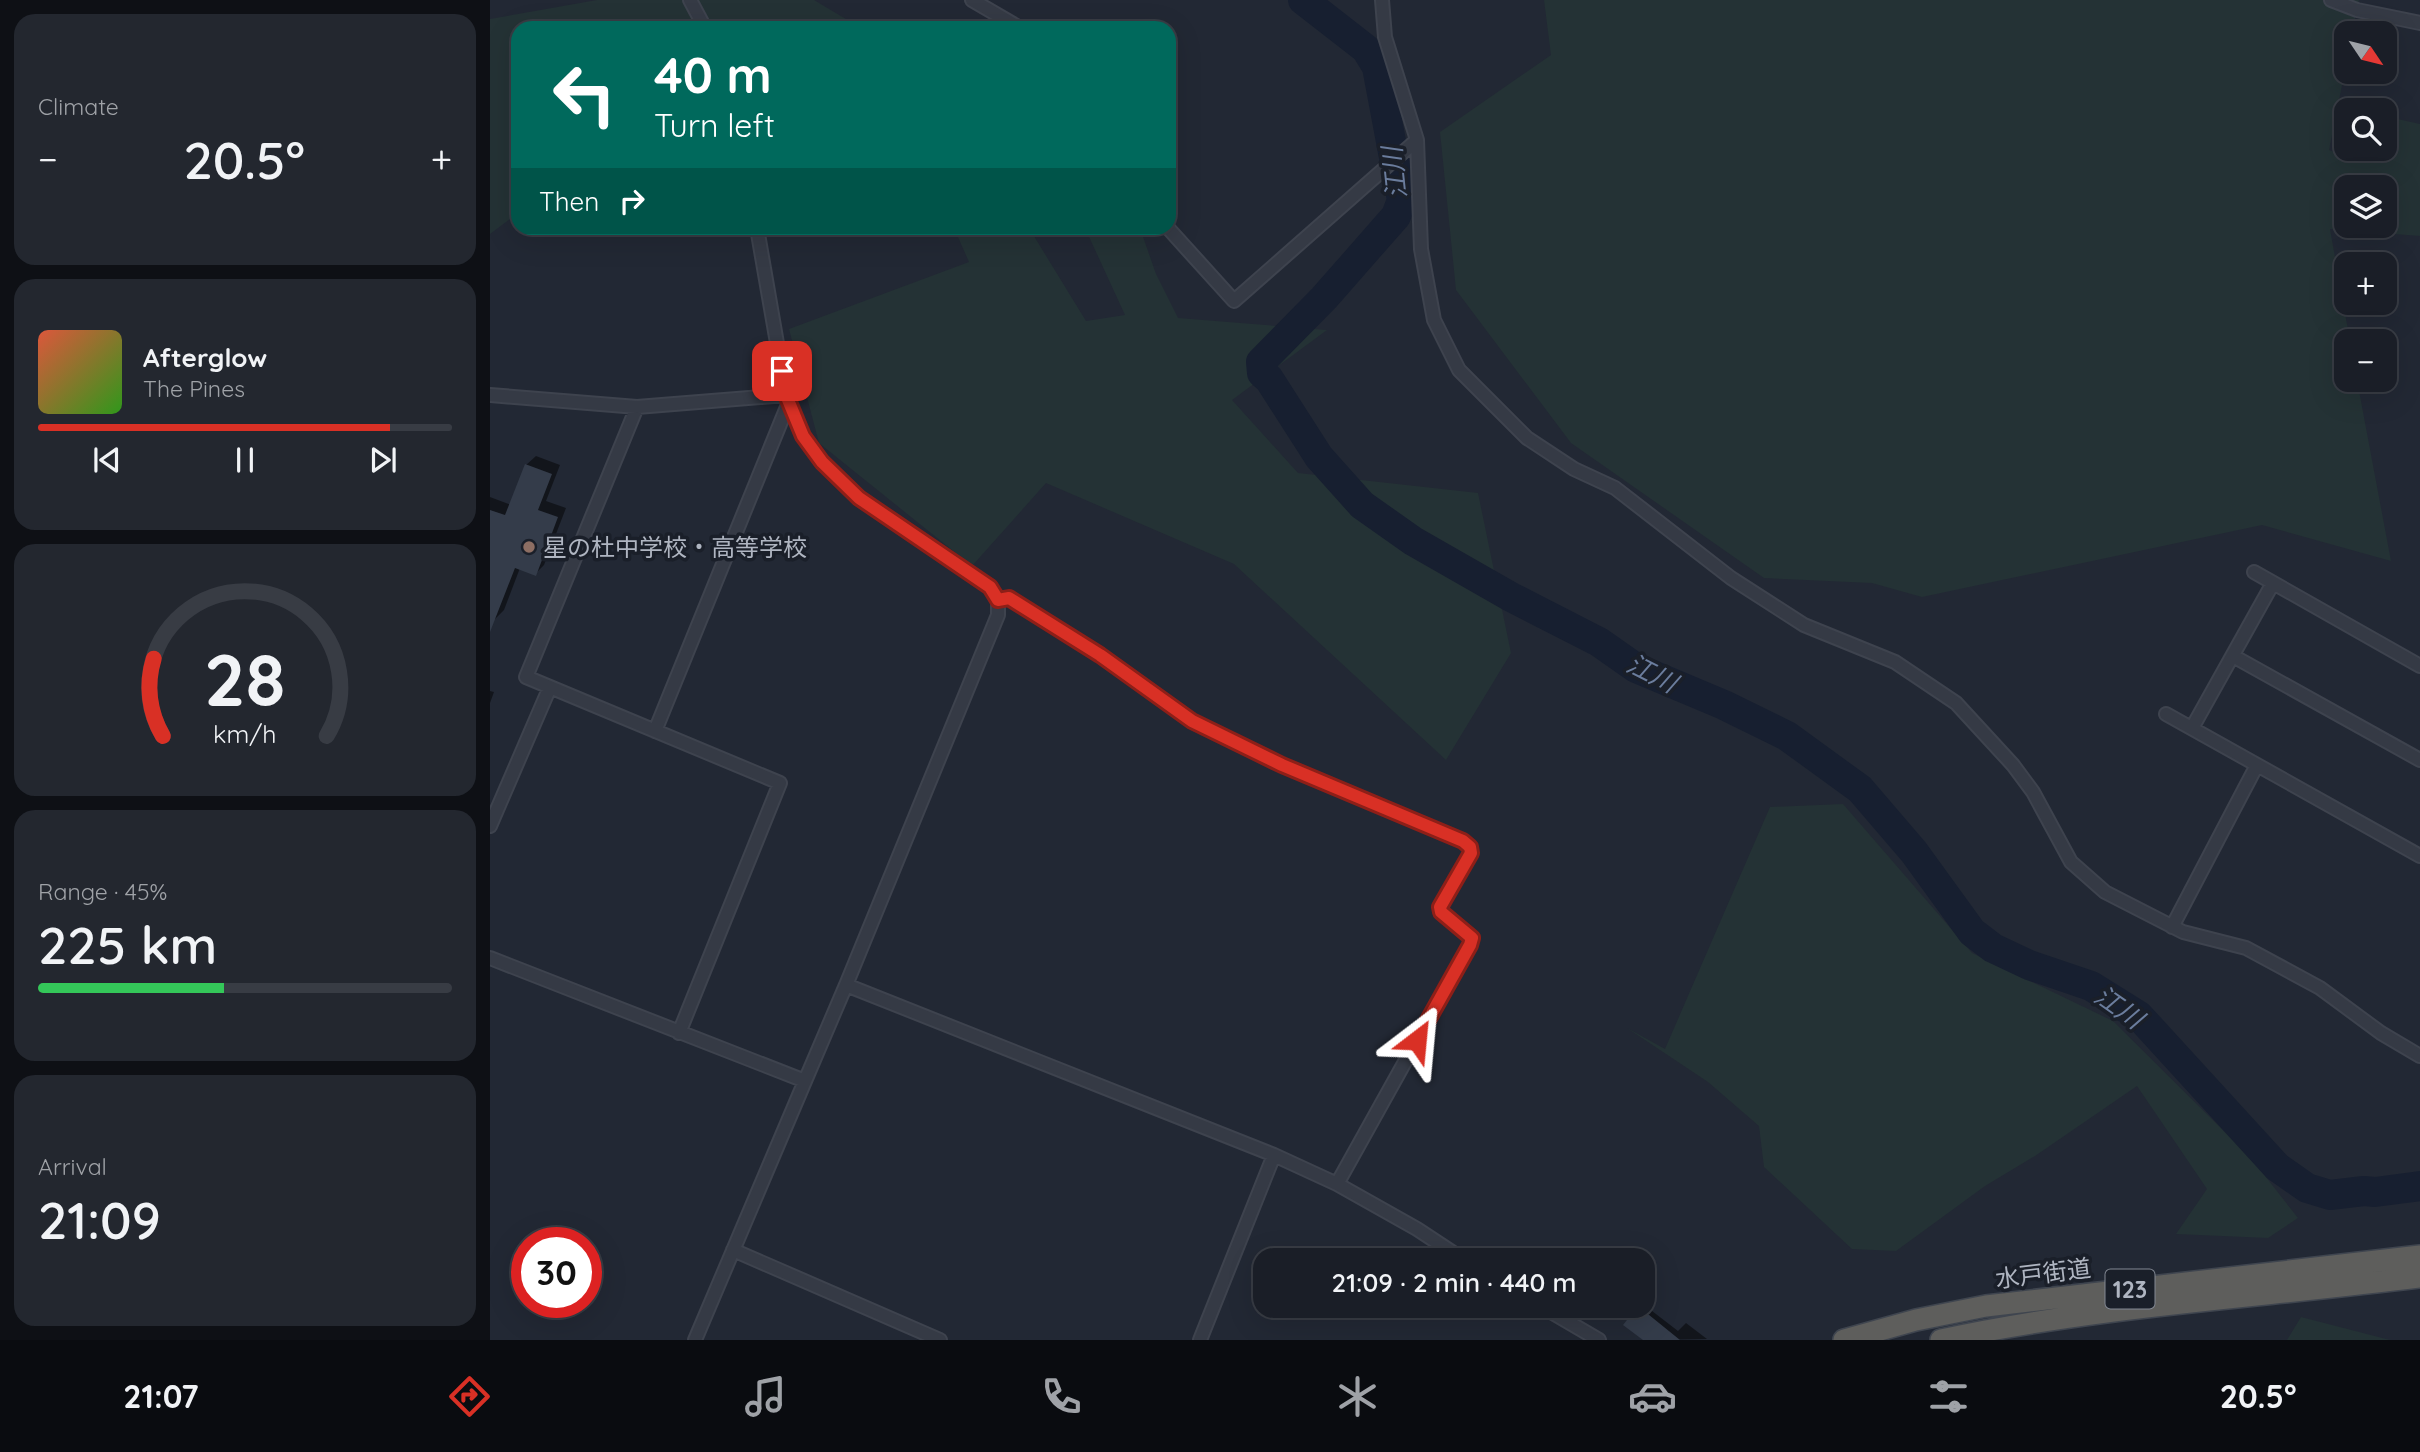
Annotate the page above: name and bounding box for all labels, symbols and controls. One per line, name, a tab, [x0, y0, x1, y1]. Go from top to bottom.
north arrow	[2334, 21, 2398, 84]
map controls	[2334, 21, 2397, 392]
text: 40 m	[654, 44, 772, 105]
icon: left	[539, 49, 630, 140]
text: Climate	[38, 92, 119, 121]
button: search	[2334, 98, 2397, 161]
text: Turn left	[654, 105, 775, 145]
text: 20.5°	[183, 127, 305, 192]
text: −	[38, 135, 58, 183]
text: +	[431, 135, 452, 183]
water label: 江川	[1375, 142, 1413, 201]
button: layers	[2334, 175, 2397, 238]
icon: right	[613, 182, 651, 220]
text: Then	[539, 185, 599, 218]
button: +	[2334, 252, 2397, 315]
button: −	[2334, 329, 2397, 392]
text: Afterglow	[143, 341, 267, 374]
pin	[752, 341, 812, 401]
icon: arrive	[763, 352, 801, 390]
text: The Pines	[143, 374, 245, 403]
icon: previous	[88, 441, 126, 479]
icon: pause	[226, 441, 264, 479]
icon: next	[364, 441, 402, 479]
place label: 星の杜中学校・高等学校	[543, 532, 807, 562]
marker: 星の杜中学校・高等学校	[521, 539, 537, 555]
text: 28	[204, 633, 286, 724]
water label: 江川	[1621, 646, 1685, 701]
text: km/h	[213, 718, 277, 749]
text: Range · 45%	[38, 877, 167, 906]
text: 225 km	[38, 912, 217, 977]
water label: 江川	[2088, 979, 2152, 1037]
position arrow	[1380, 1003, 1454, 1077]
text: Arrival	[38, 1152, 107, 1181]
text: 21:09	[38, 1187, 161, 1252]
speed limit sign: 30	[511, 1227, 602, 1318]
street label: 水戸街道	[1994, 1252, 2092, 1294]
text: 21:09 · 2 min · 440 m	[1332, 1266, 1577, 1299]
road number: 123	[2106, 1270, 2154, 1308]
icon: directions	[445, 1372, 494, 1421]
icon: music	[741, 1372, 790, 1421]
icon: phone	[1037, 1372, 1086, 1421]
icon: climate	[1333, 1372, 1382, 1421]
icon: car	[1628, 1372, 1677, 1421]
icon: filters	[1924, 1372, 1973, 1421]
text: 21:07	[123, 1376, 199, 1416]
text: 20.5°	[2220, 1376, 2297, 1416]

